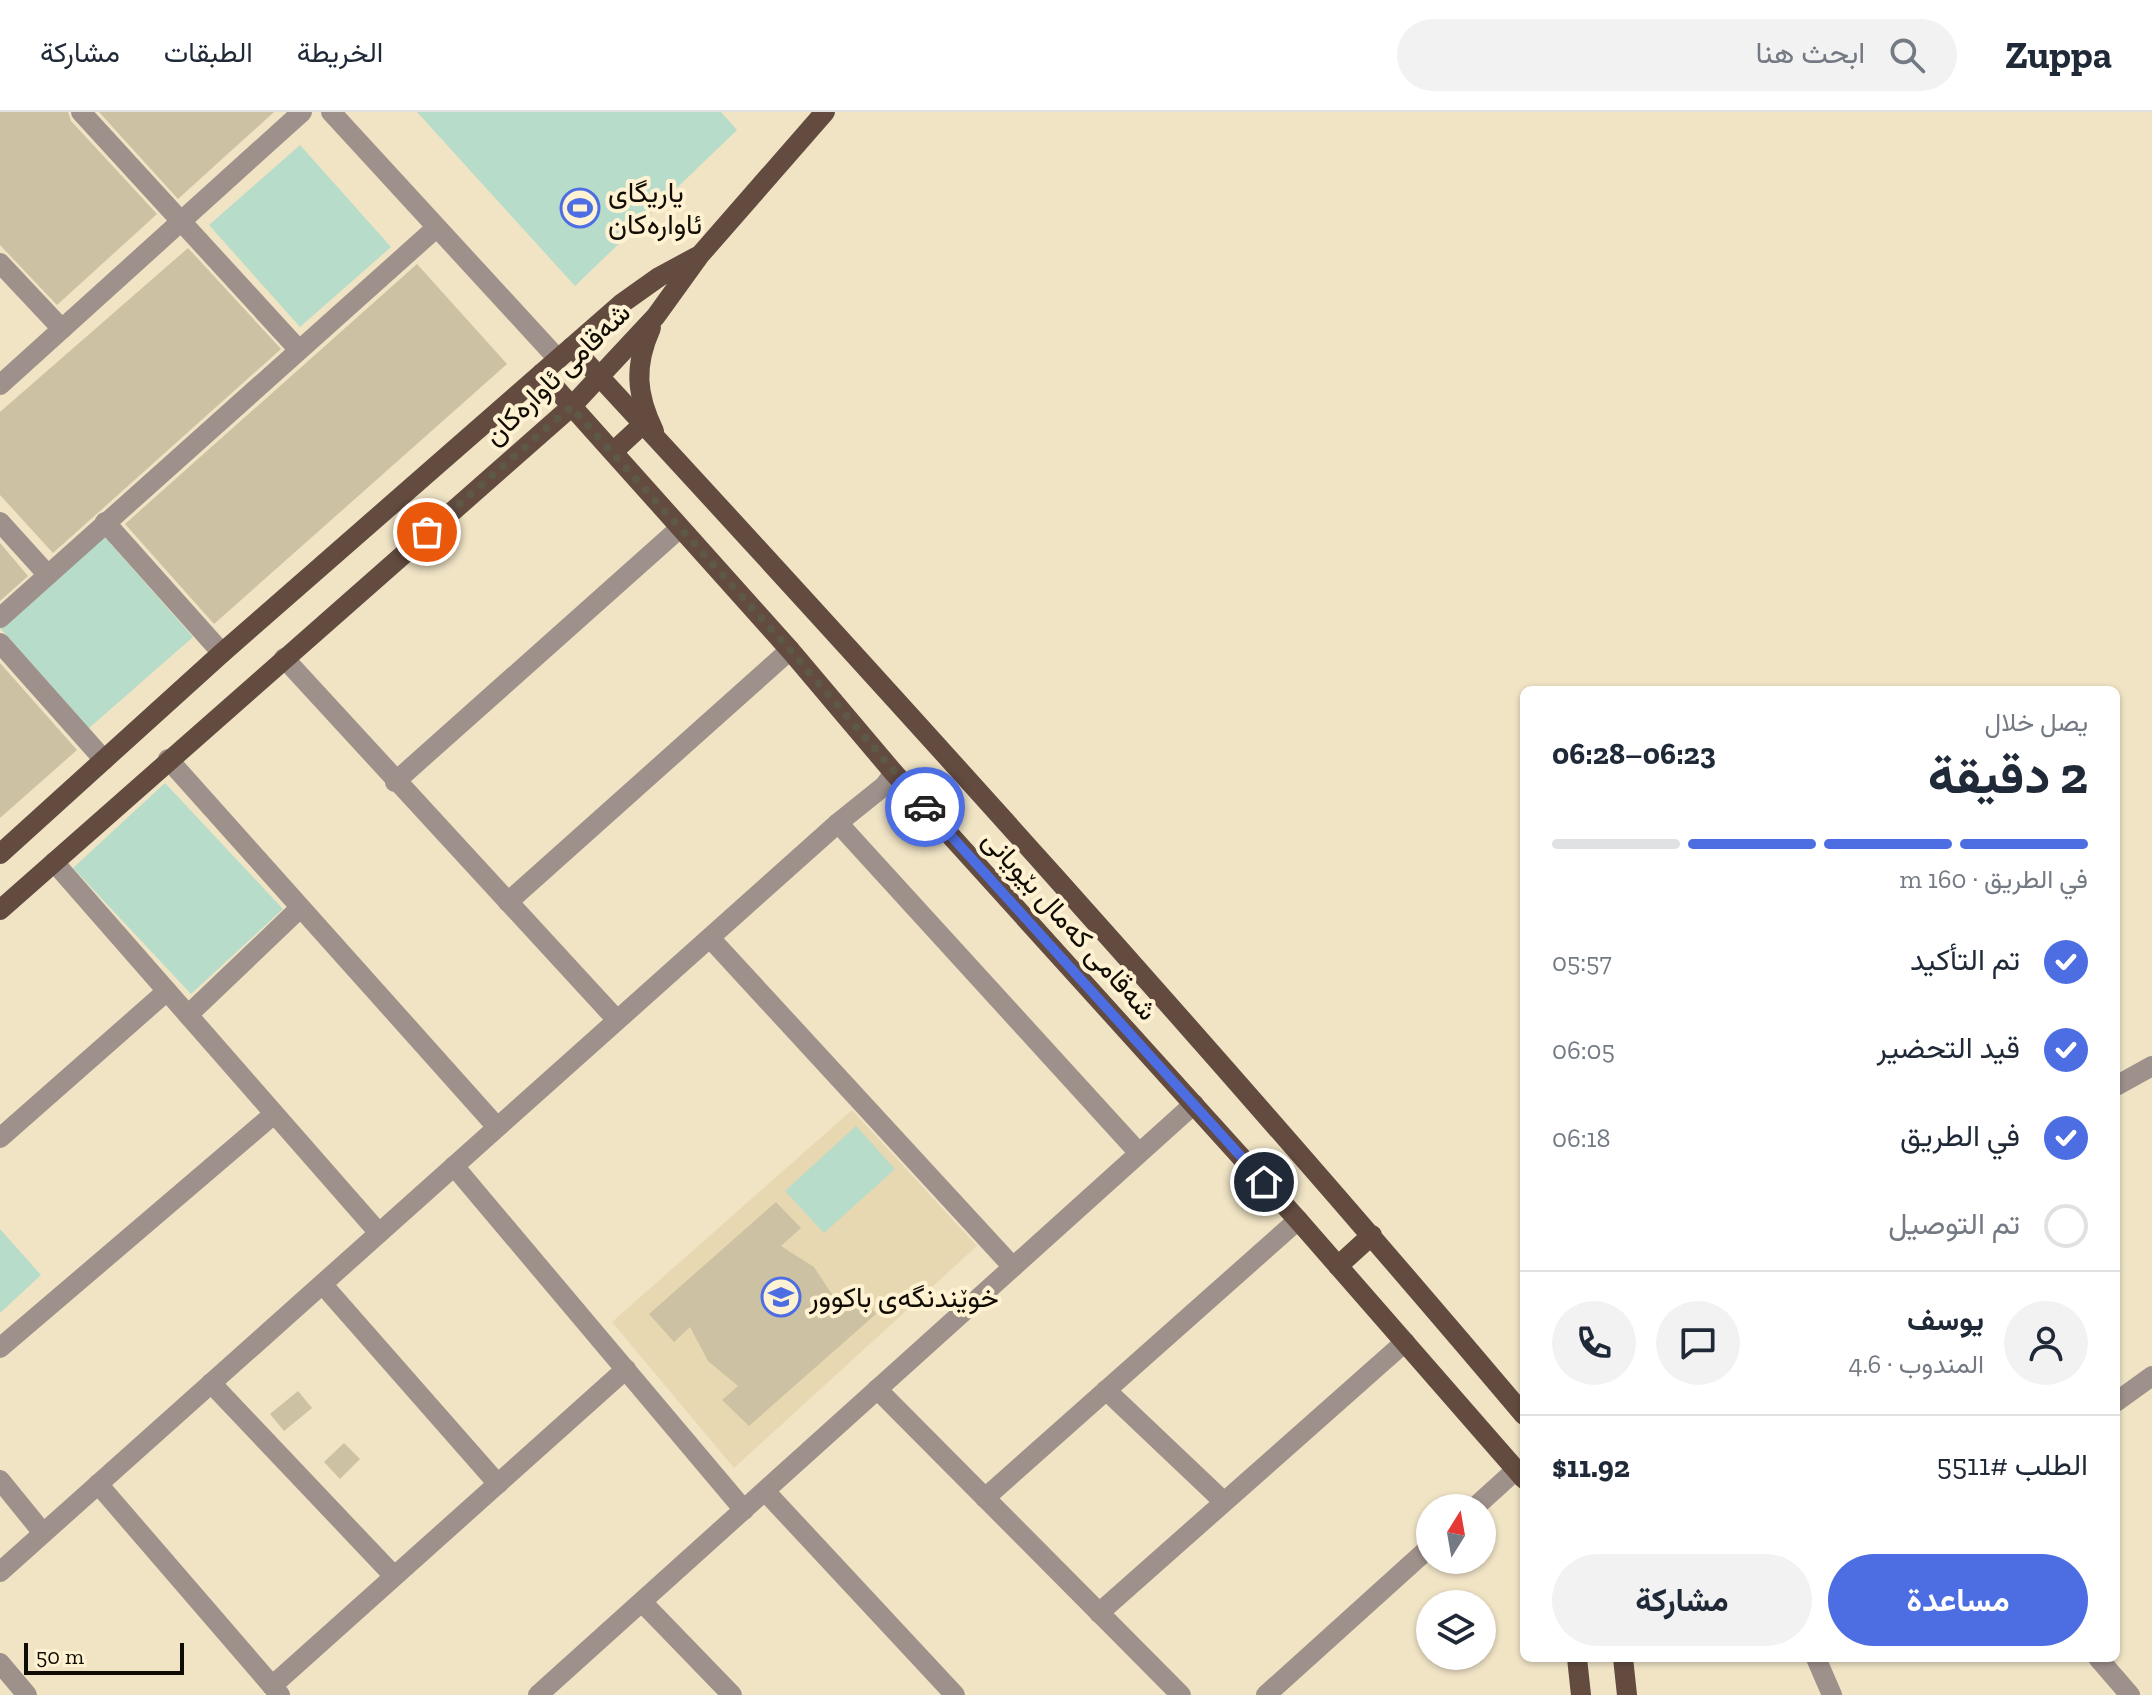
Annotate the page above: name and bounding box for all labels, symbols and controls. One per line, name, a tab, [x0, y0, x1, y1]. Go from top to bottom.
search box	[1397, 19, 1957, 91]
text: Zuppa	[2005, 32, 2112, 78]
icon: search	[1885, 33, 1929, 77]
text: ابحث هنا	[1756, 35, 1865, 71]
text: مشاركة	[40, 36, 120, 69]
text: الطبقات	[164, 36, 253, 69]
text: الخريطة	[297, 36, 383, 69]
place label: یاریگای ئاوارەکان	[608, 176, 702, 242]
sports icon: یاریگای ئاوارەکان	[559, 187, 601, 229]
street label: شەقامی ئاوارەکان	[477, 296, 638, 453]
pin	[393, 498, 461, 566]
icon: bag	[405, 510, 449, 554]
text: يصل خلال	[1985, 706, 2088, 738]
text: 06:23–06:28	[1552, 736, 1716, 772]
text: 2 دقيقة	[1928, 744, 2088, 806]
courier	[885, 767, 965, 847]
icon: car	[903, 785, 947, 829]
street label: شەقامی کەمال بێویانی	[975, 823, 1164, 1028]
text: في الطريق · 160 m	[1899, 863, 2088, 895]
icon: check	[2044, 940, 2088, 984]
text: تم التأكيد	[1910, 942, 2020, 978]
text: 05:57	[1552, 946, 1612, 978]
icon: check	[2044, 1028, 2088, 1072]
text: قيد التحضير	[1877, 1030, 2020, 1066]
text: 06:05	[1552, 1034, 1615, 1066]
icon: check	[2044, 1116, 2088, 1160]
text: في الطريق	[1900, 1118, 2020, 1154]
text: 06:18	[1552, 1122, 1611, 1154]
pin	[1230, 1148, 1298, 1216]
icon: home	[1242, 1160, 1286, 1204]
text: تم التوصيل	[1888, 1206, 2020, 1242]
school or university icon: خوێندنگەی باکوور	[760, 1276, 802, 1318]
place label: خوێندنگەی باکوور	[808, 1281, 999, 1315]
button: phone	[1552, 1301, 1636, 1385]
button: chat	[1656, 1301, 1740, 1385]
button: person	[2004, 1301, 2088, 1385]
text: يوسف	[1907, 1302, 1984, 1338]
text: المندوب · 4.6	[1848, 1348, 1984, 1380]
text: الطلب #5511	[1936, 1447, 2088, 1483]
text: $11.92	[1552, 1449, 1630, 1485]
north arrow	[1416, 1494, 1496, 1574]
map controls	[1416, 1494, 1496, 1670]
button: مشاركة	[1552, 1554, 1812, 1646]
button: مساعدة	[1828, 1554, 2088, 1646]
button: layers	[1416, 1590, 1496, 1670]
scale bar	[24, 1639, 184, 1675]
text: 50 m	[36, 1643, 84, 1670]

